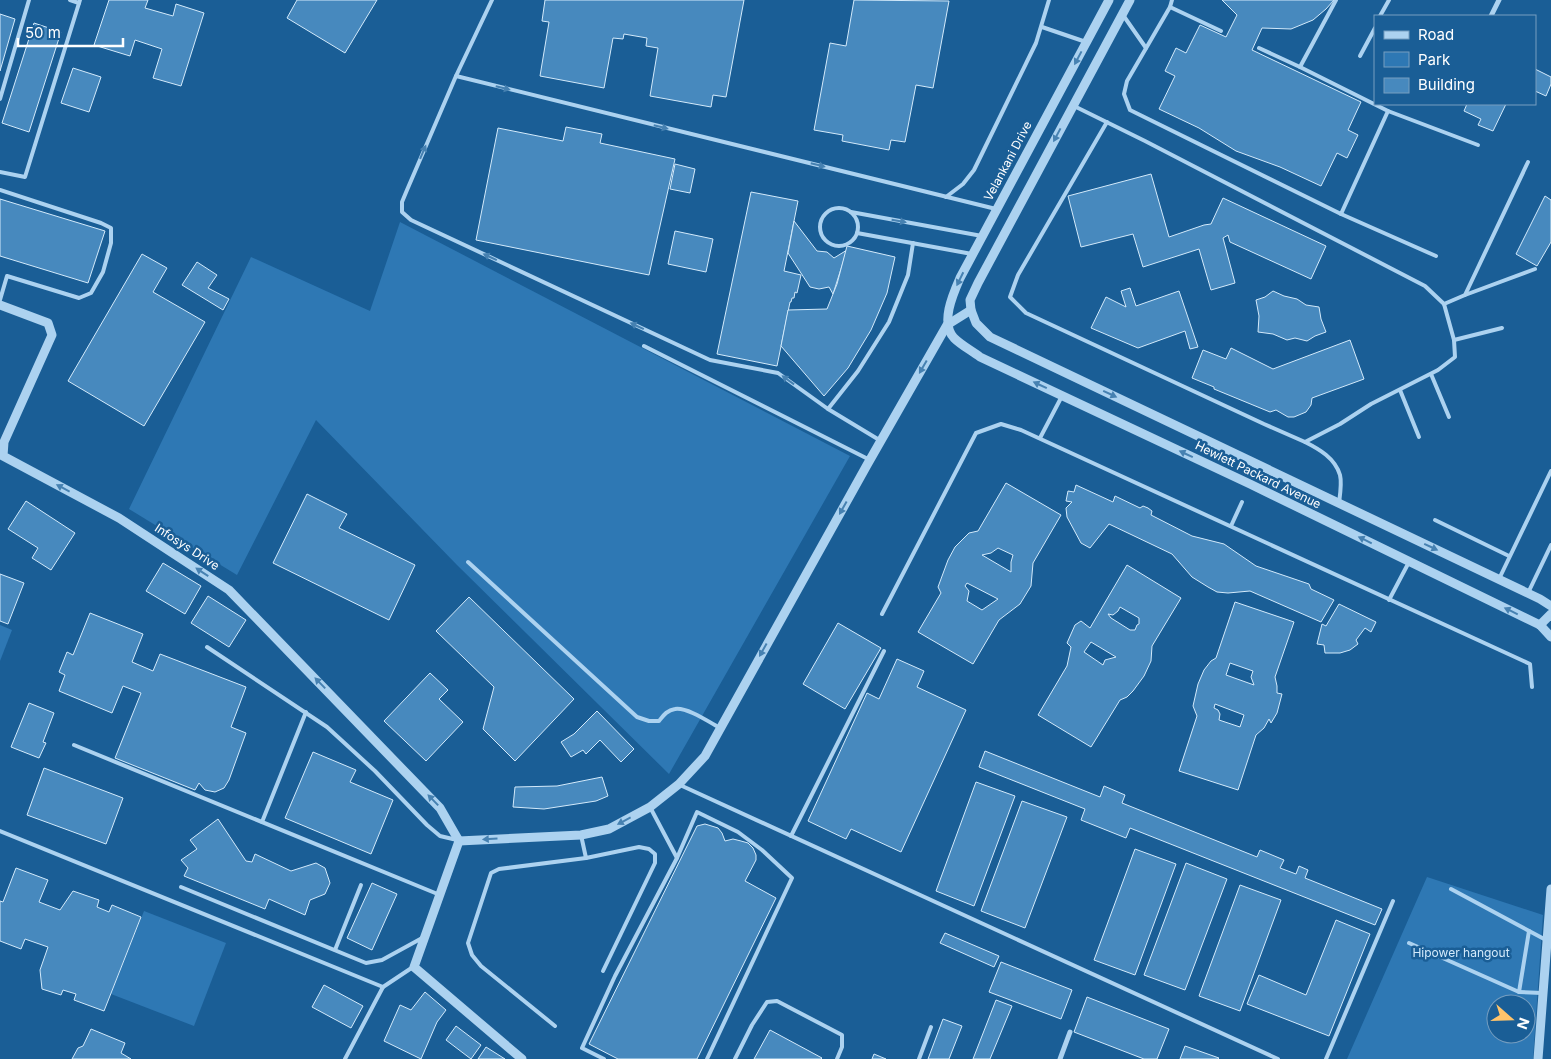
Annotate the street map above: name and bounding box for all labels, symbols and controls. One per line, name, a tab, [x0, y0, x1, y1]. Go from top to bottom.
scale bar	[18, 15, 122, 47]
legend	[1374, 15, 1536, 105]
text: 50 m	[25, 23, 61, 42]
text: Road	[1418, 25, 1454, 44]
text: Park	[1418, 50, 1451, 69]
one-way arrow	[1073, 52, 1082, 65]
text: Building	[1418, 75, 1475, 94]
one-way arrow	[495, 84, 510, 92]
street label: Velankani Drive	[980, 118, 1035, 203]
one-way arrow	[653, 123, 668, 131]
one-way arrow	[1053, 128, 1061, 143]
one-way arrow	[419, 144, 427, 159]
one-way arrow	[811, 162, 826, 170]
one-way arrow	[892, 217, 908, 225]
one-way arrow	[483, 252, 497, 260]
one-way arrow	[955, 272, 963, 286]
one-way arrow	[630, 321, 644, 329]
one-way arrow	[919, 361, 928, 374]
one-way arrow	[781, 375, 795, 385]
one-way arrow	[1032, 381, 1047, 389]
one-way arrow	[1103, 391, 1117, 399]
street label: Hewlett Packard Avenue	[1193, 438, 1324, 512]
one-way arrow	[1179, 450, 1194, 459]
one-way arrow	[56, 484, 71, 492]
one-way arrow	[838, 502, 847, 515]
street label: Infosys Drive	[152, 520, 222, 573]
one-way arrow	[1357, 536, 1372, 544]
one-way arrow	[1424, 543, 1438, 551]
one-way arrow	[195, 567, 209, 577]
one-way arrow	[1504, 606, 1518, 614]
one-way arrow	[759, 644, 768, 657]
one-way arrow	[314, 678, 326, 690]
one-way arrow	[427, 795, 439, 807]
one-way arrow	[617, 817, 631, 825]
one-way arrow	[482, 836, 498, 844]
park label: Hipower hangout	[1412, 945, 1510, 960]
north arrow	[1486, 994, 1536, 1044]
text: N	[1514, 1016, 1533, 1032]

